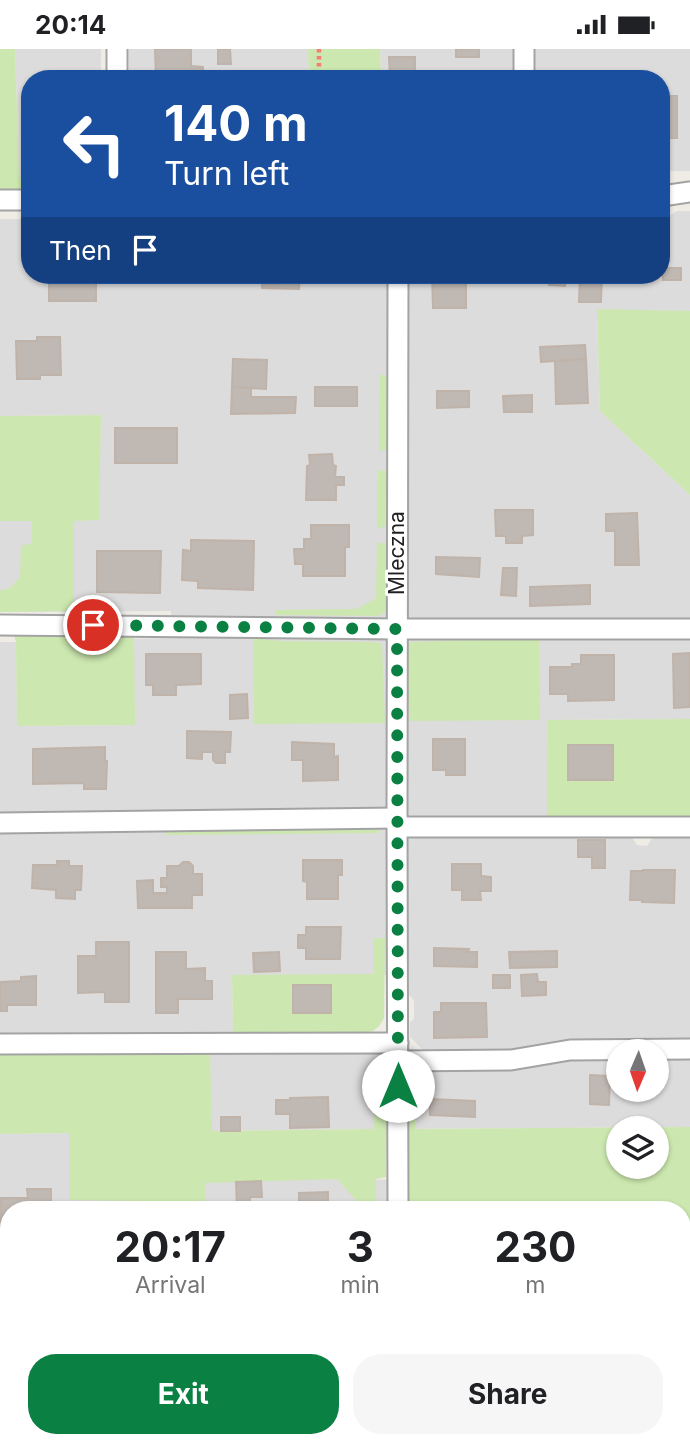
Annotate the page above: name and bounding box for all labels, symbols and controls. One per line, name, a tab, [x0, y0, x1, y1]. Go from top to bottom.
text: 20:14	[35, 9, 106, 40]
text: 140 m	[164, 94, 308, 153]
icon: left	[49, 98, 140, 189]
text: Turn left	[164, 154, 289, 193]
icon: arrive	[126, 231, 164, 269]
text: Then	[49, 235, 112, 266]
street label: Mleczna	[384, 511, 409, 595]
pin	[63, 595, 123, 655]
icon: arrive	[74, 606, 112, 644]
north arrow	[606, 1039, 668, 1103]
map controls	[606, 1039, 669, 1179]
position arrow	[361, 1049, 435, 1123]
button: layers	[606, 1116, 669, 1179]
text: 20:17	[115, 1221, 226, 1272]
text: 3	[347, 1221, 374, 1272]
text: 230	[494, 1221, 576, 1272]
text: Arrival	[135, 1271, 206, 1299]
text: min	[341, 1271, 380, 1299]
text: m	[525, 1271, 546, 1299]
button: Exit	[28, 1354, 339, 1434]
button: Share	[353, 1354, 663, 1434]

